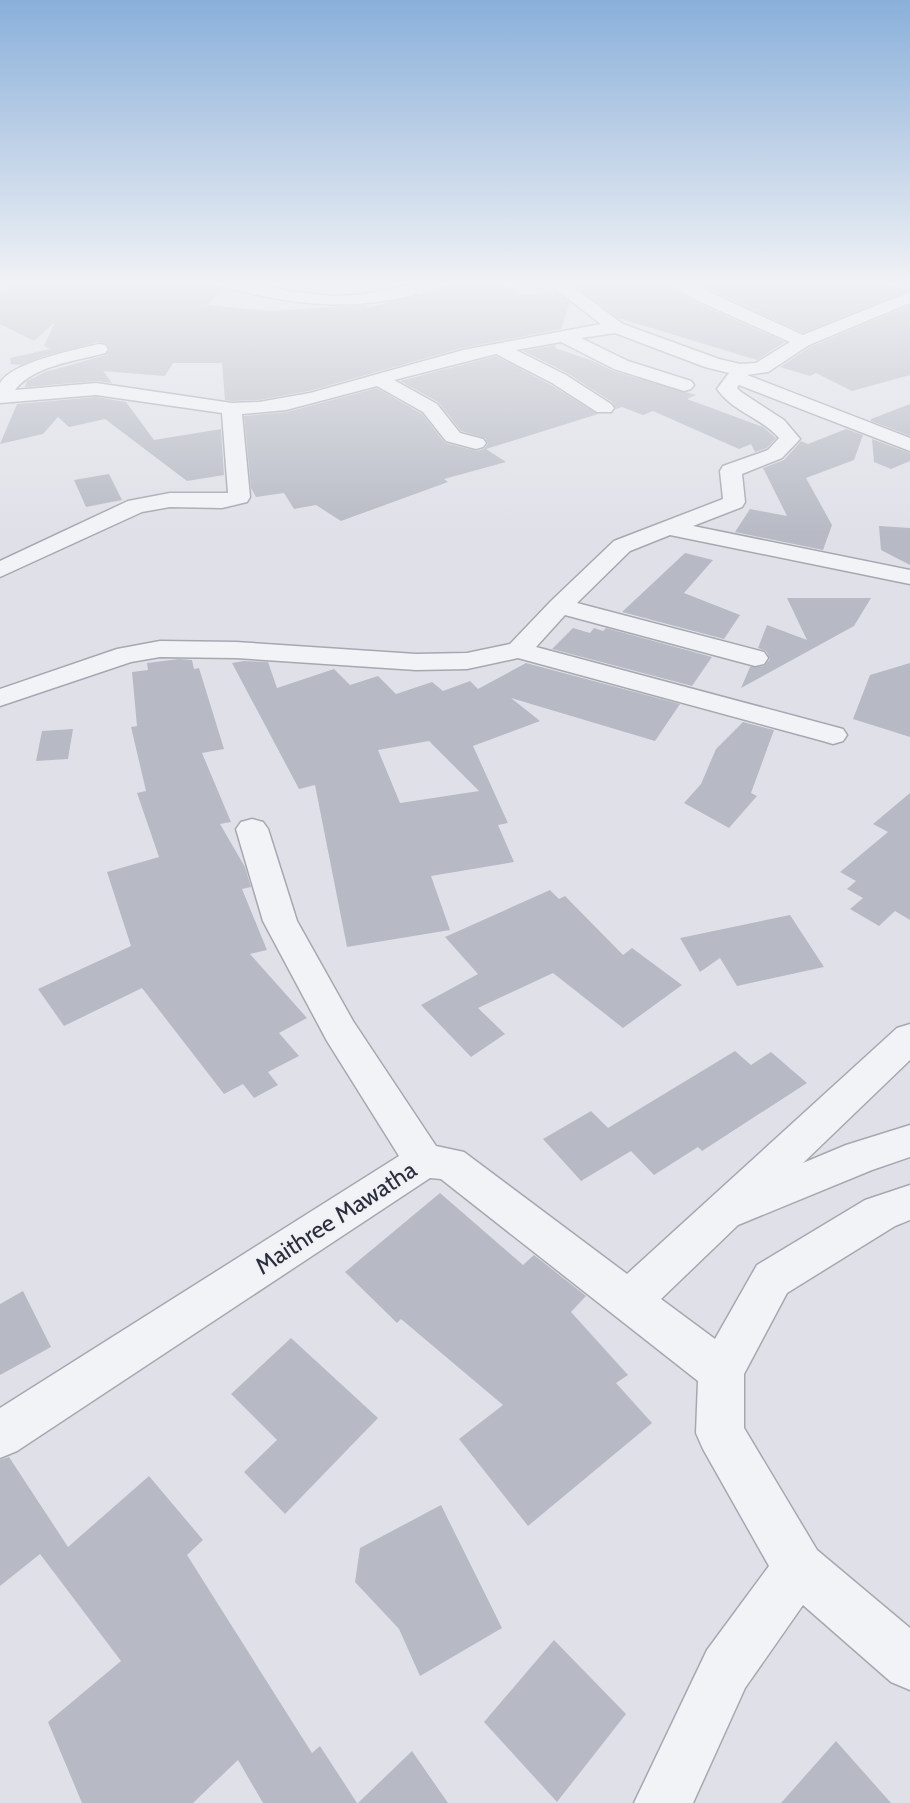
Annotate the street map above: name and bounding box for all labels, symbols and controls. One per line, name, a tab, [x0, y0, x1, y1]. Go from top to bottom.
street label: Maithree Mawatha	[250, 1154, 422, 1280]

